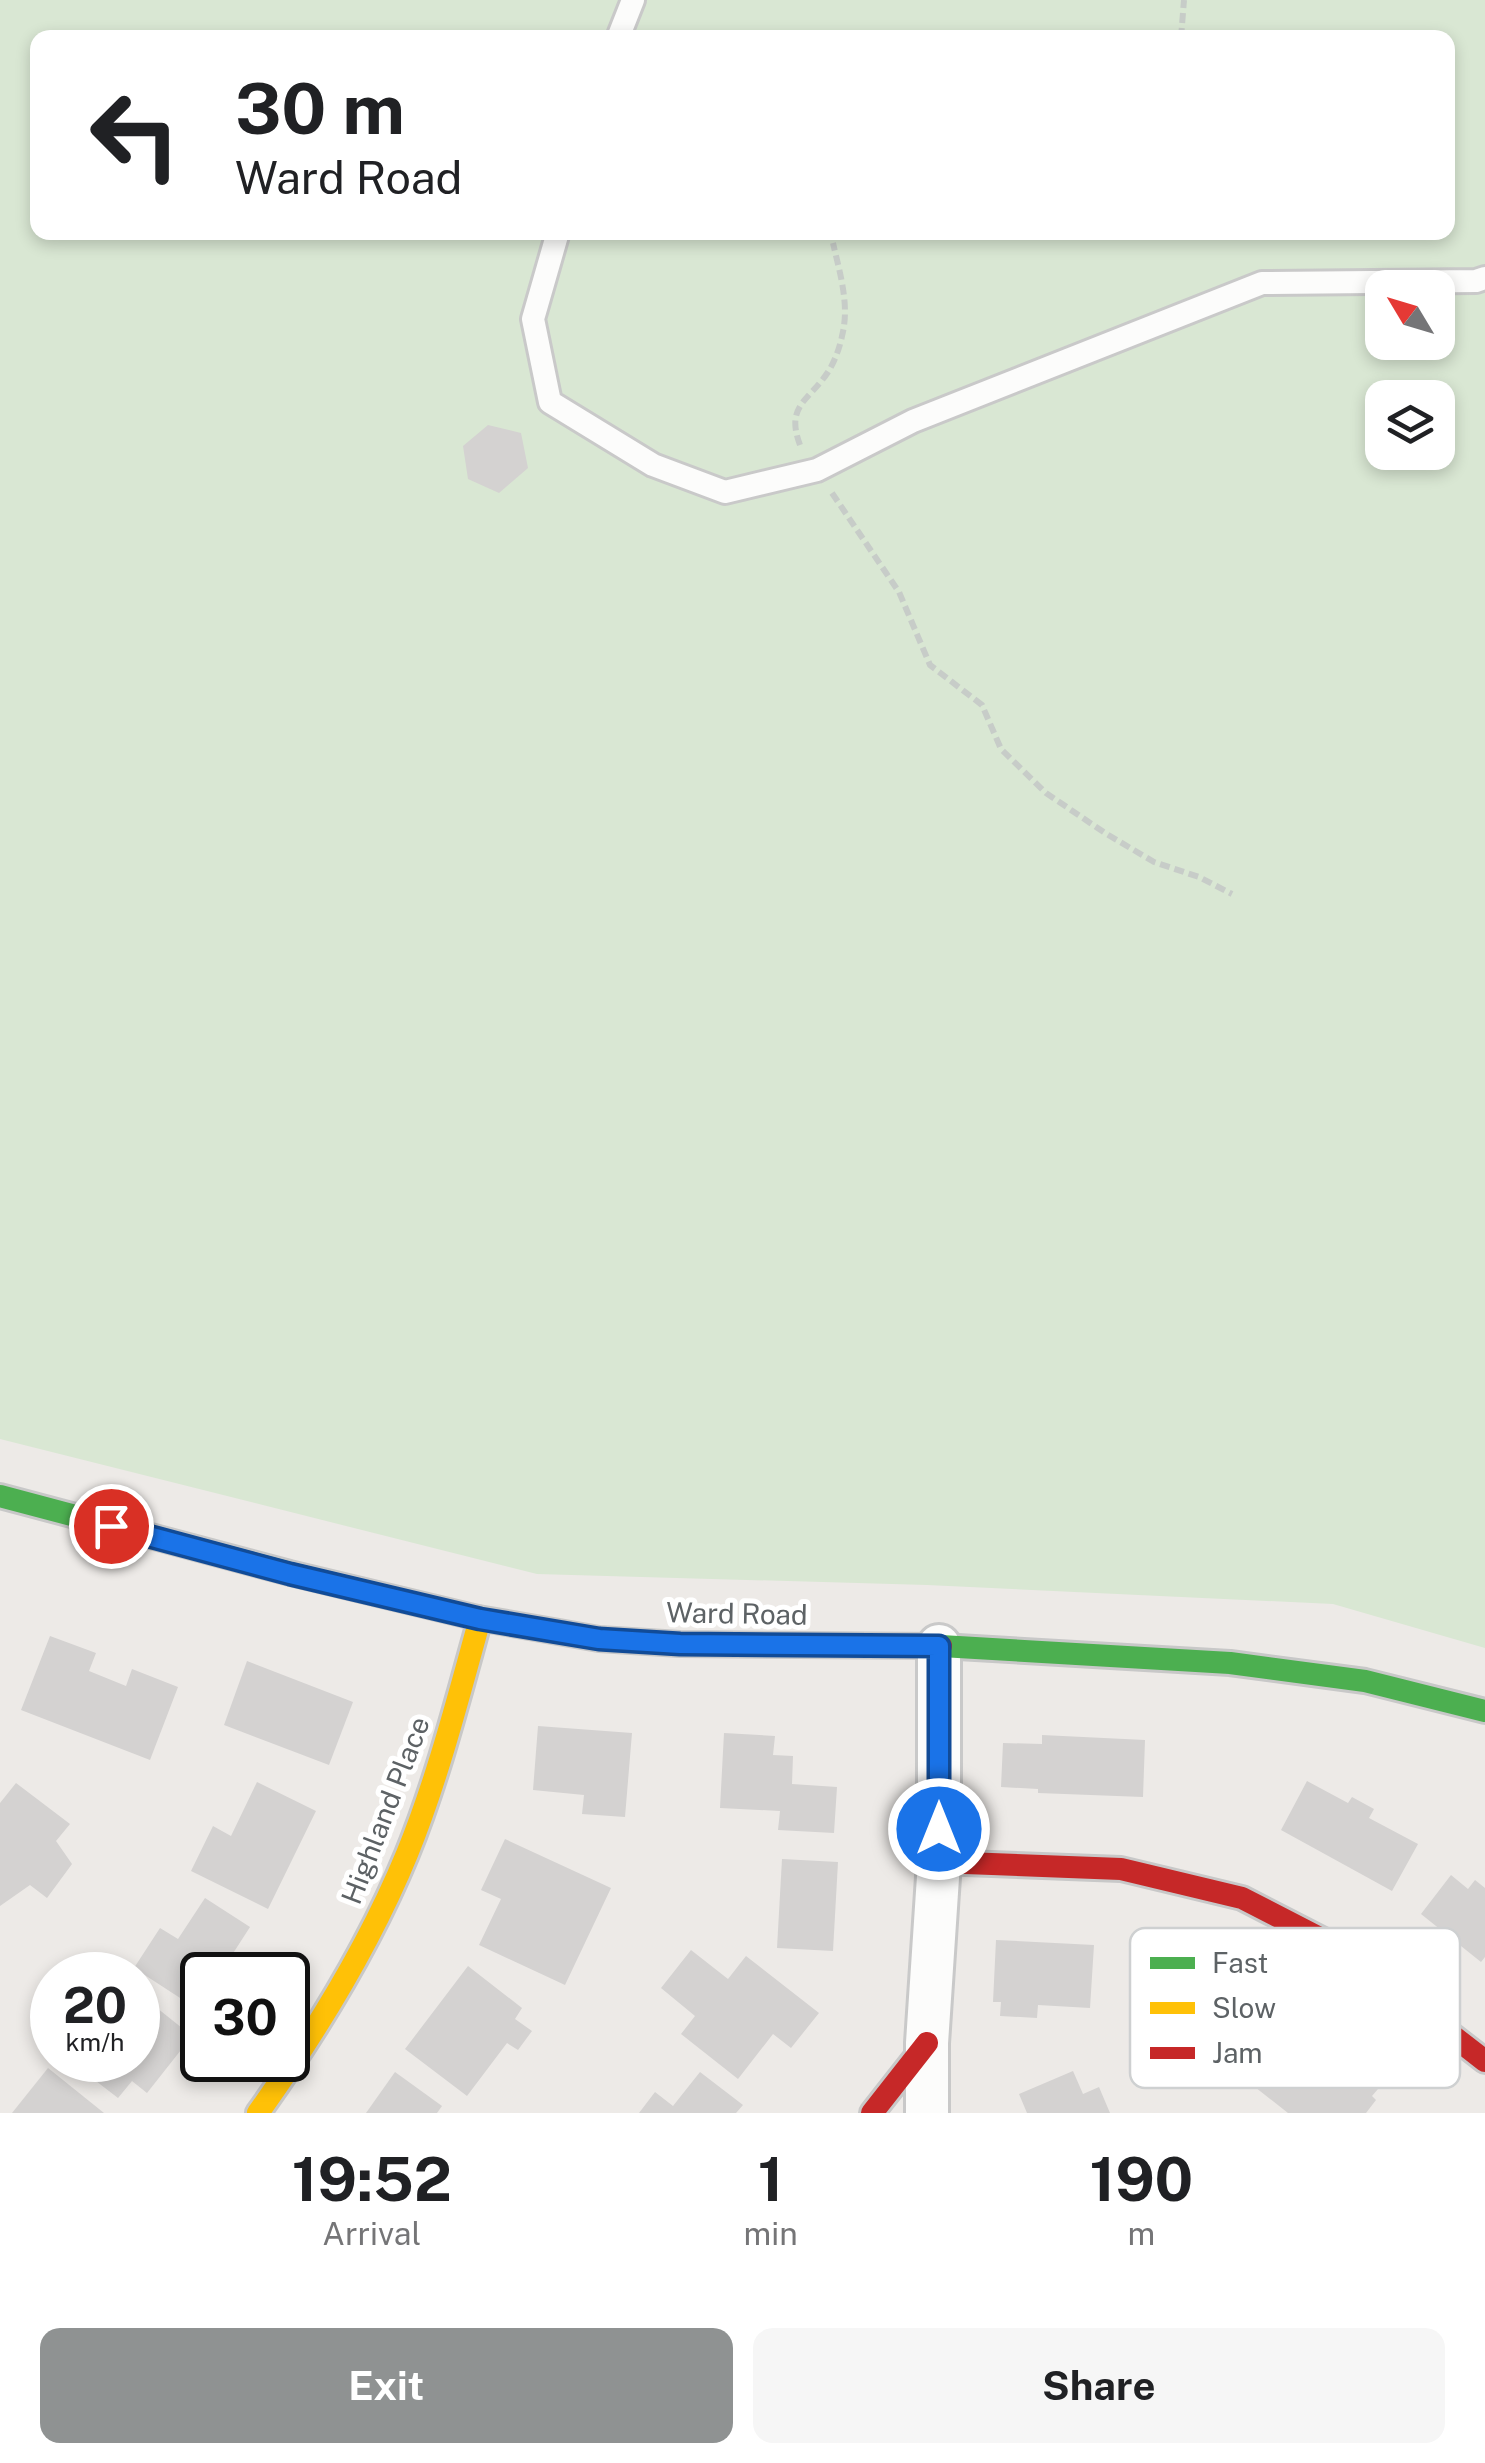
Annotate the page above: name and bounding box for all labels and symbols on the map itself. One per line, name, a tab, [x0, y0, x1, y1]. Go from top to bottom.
north arrow	[1365, 270, 1455, 360]
pin	[69, 1484, 154, 1569]
street label: Ward Road	[666, 1595, 808, 1631]
street label: Highland Place	[334, 1712, 436, 1908]
position arrow	[887, 1777, 991, 1881]
legend	[1130, 1928, 1460, 2088]
text: Fast	[1212, 1946, 1268, 1979]
speed limit sign: 30	[180, 1952, 310, 2082]
text: Slow	[1212, 1991, 1276, 2024]
text: Jam	[1212, 2036, 1263, 2069]

